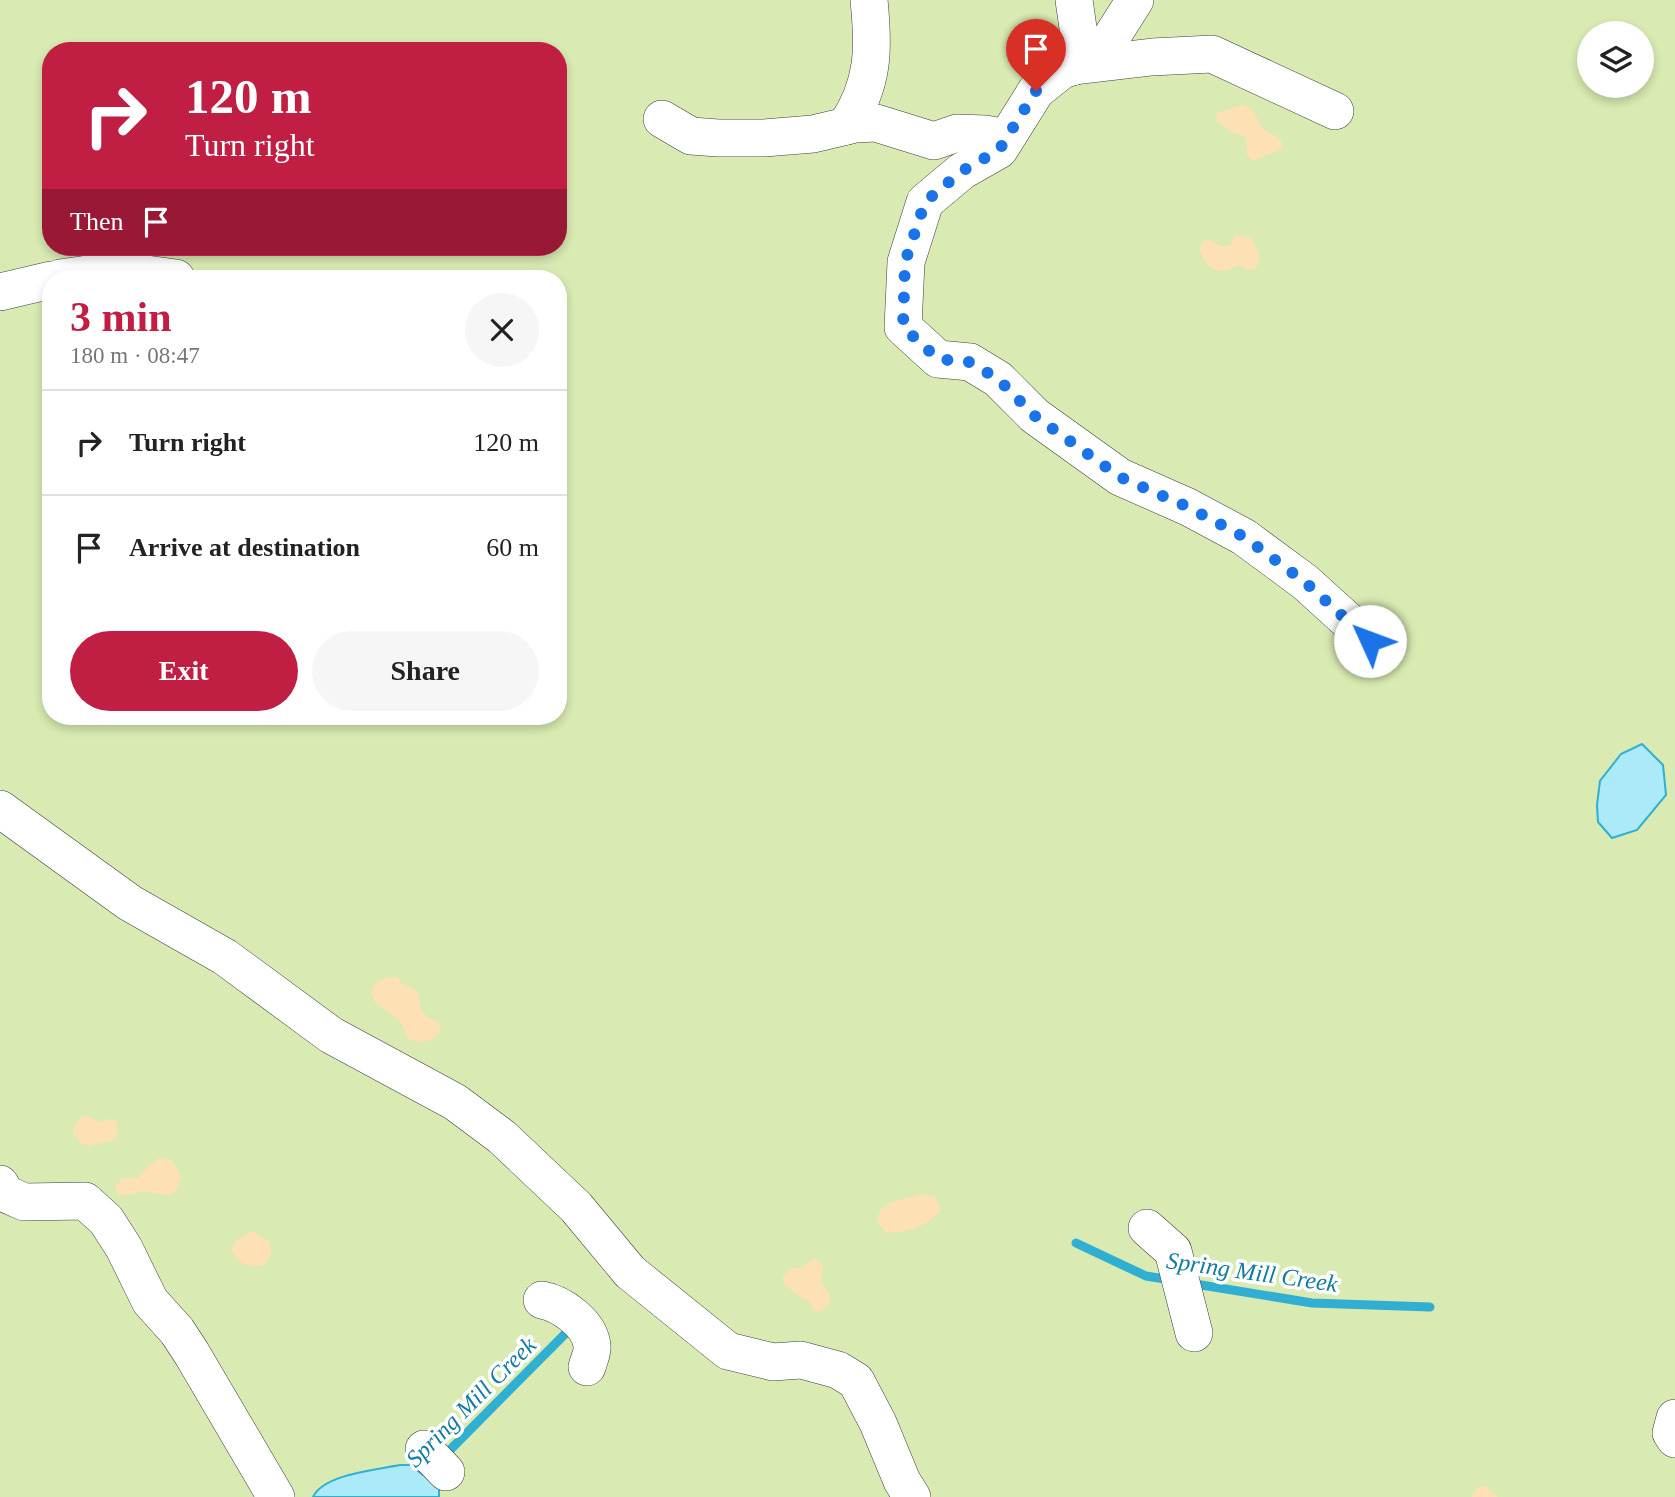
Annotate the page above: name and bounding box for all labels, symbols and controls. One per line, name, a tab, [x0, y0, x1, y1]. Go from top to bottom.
pin	[1006, 19, 1066, 91]
map controls	[1577, 21, 1654, 98]
button: layers	[1577, 21, 1654, 98]
icon: arrive	[1017, 30, 1055, 68]
text: 120 m	[185, 69, 312, 124]
icon: right	[70, 70, 161, 161]
text: Turn right	[185, 127, 315, 163]
icon: arrive	[137, 203, 175, 241]
text: Then	[70, 207, 123, 236]
button: close	[465, 293, 539, 367]
text: 3 min	[70, 294, 172, 340]
text: 180 m · 08:47	[70, 343, 200, 368]
icon: right	[70, 424, 108, 462]
text: Turn right	[129, 428, 246, 457]
text: 120 m	[473, 428, 539, 457]
icon: arrive	[70, 529, 108, 567]
text: Arrive at destination	[129, 533, 360, 562]
text: 60 m	[486, 533, 539, 562]
position arrow	[1333, 604, 1407, 678]
button: Exit	[70, 631, 298, 711]
button: Share	[312, 631, 539, 711]
water label: Spring Mill Creek	[1165, 1247, 1340, 1297]
water label: Spring Mill Creek	[401, 1332, 541, 1472]

